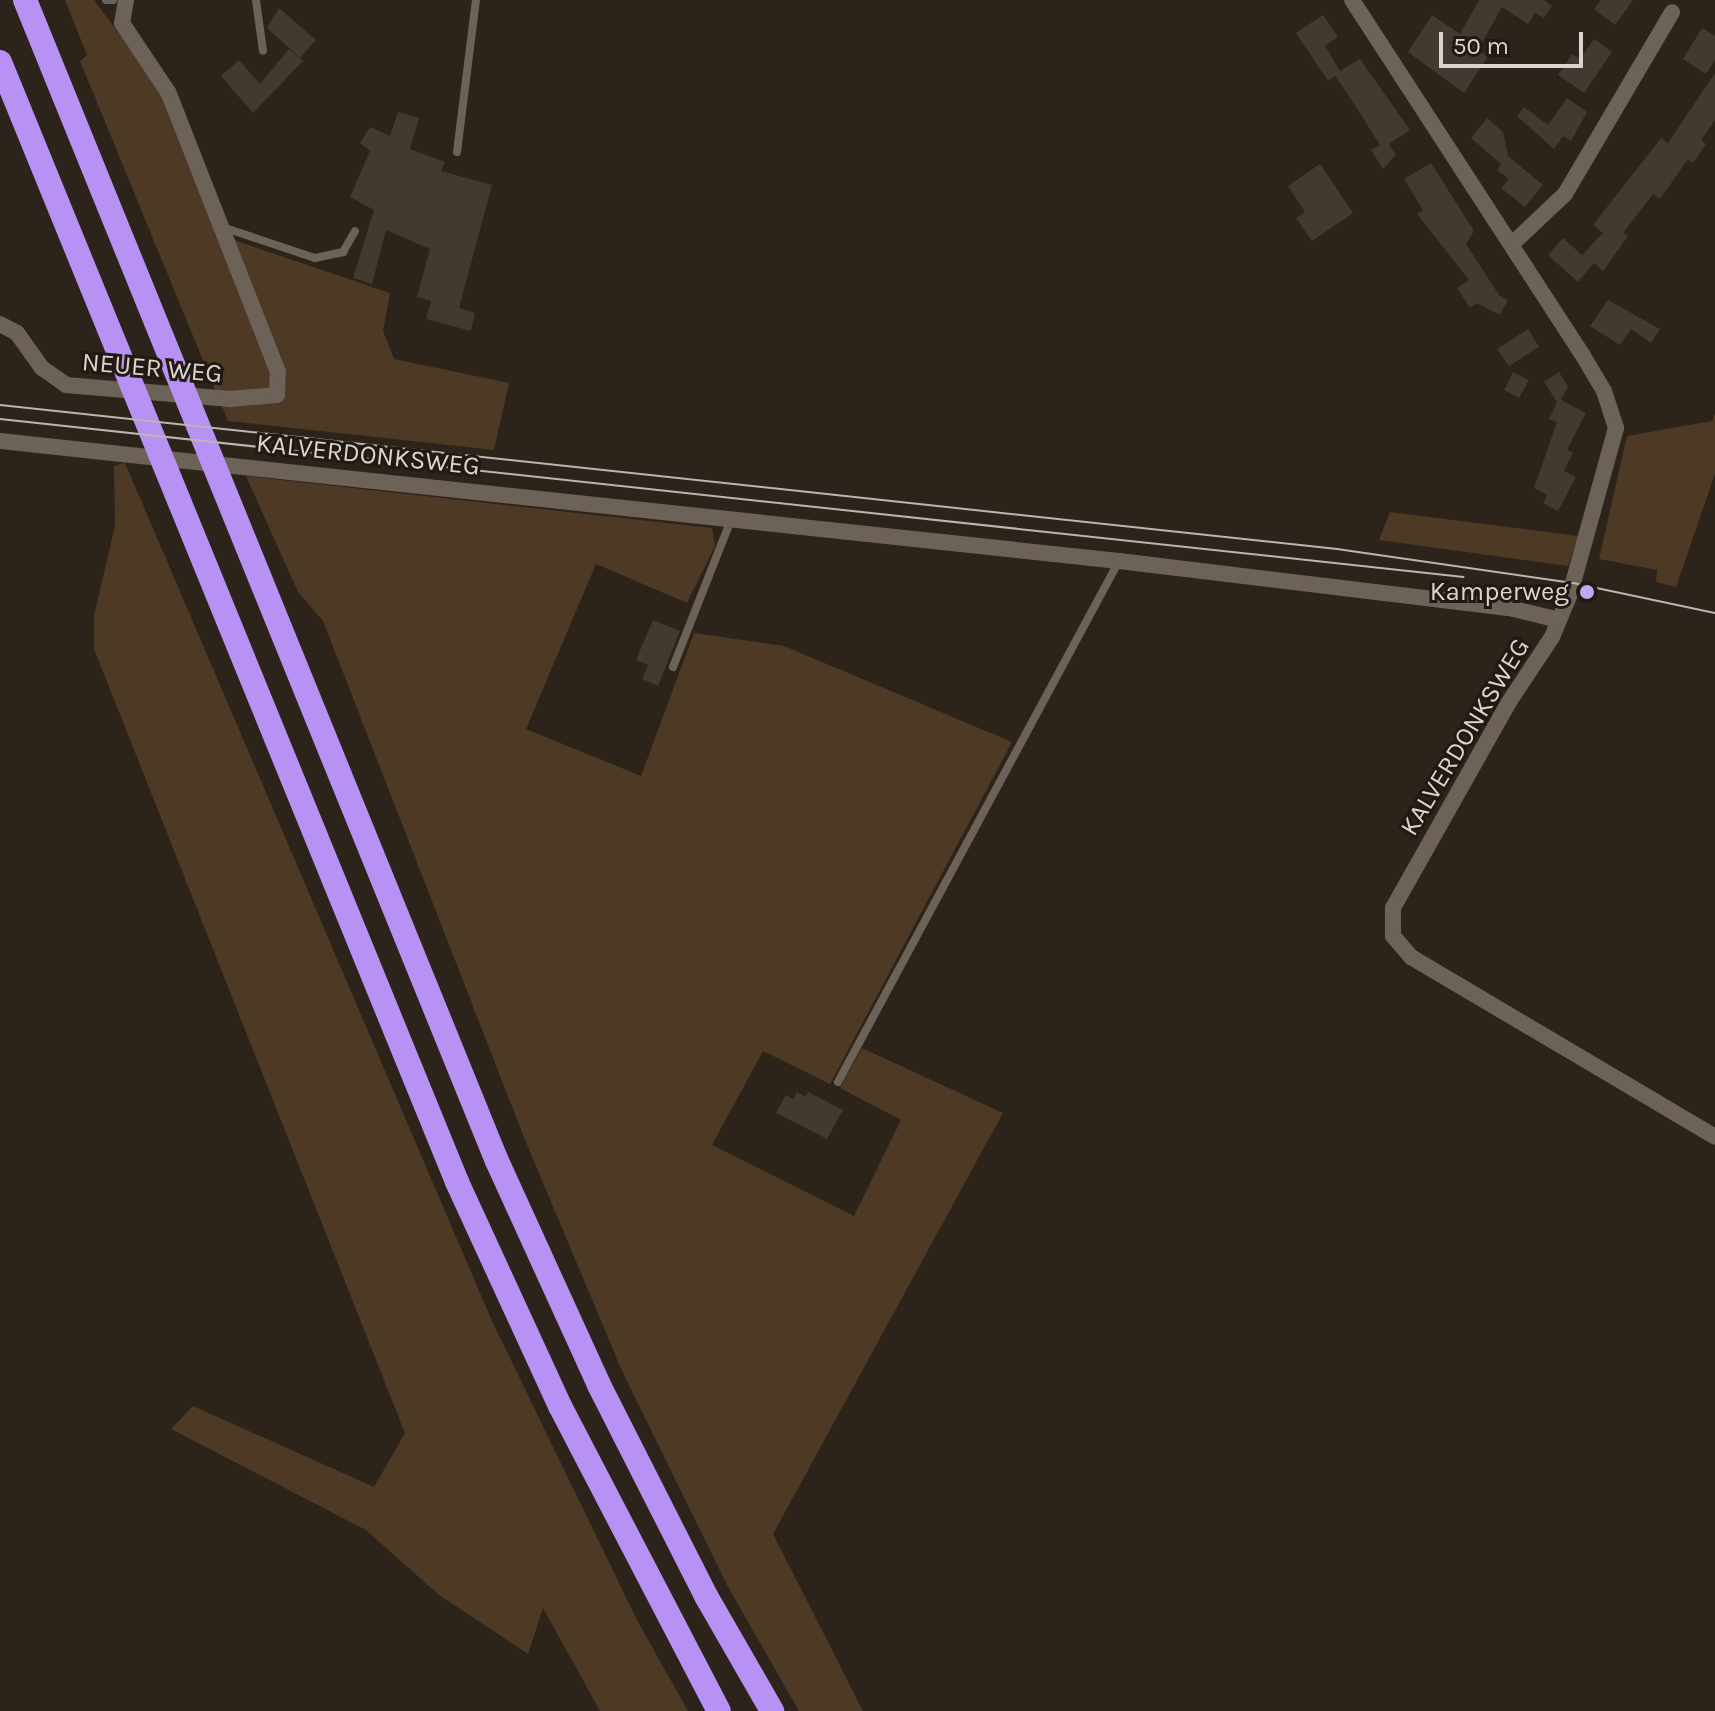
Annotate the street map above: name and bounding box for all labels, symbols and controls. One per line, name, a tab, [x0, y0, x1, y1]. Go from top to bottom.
scale bar	[1443, 16, 1587, 66]
text: 50 m	[1453, 32, 1509, 60]
street label: NEUER WEG	[81, 346, 223, 390]
street label: KALVERDONKSWEG	[255, 428, 481, 482]
place label: Kamperweg	[1430, 576, 1569, 608]
marker: Kamperweg	[1576, 581, 1598, 603]
street label: KALVERDONKSWEG	[1394, 633, 1536, 841]

